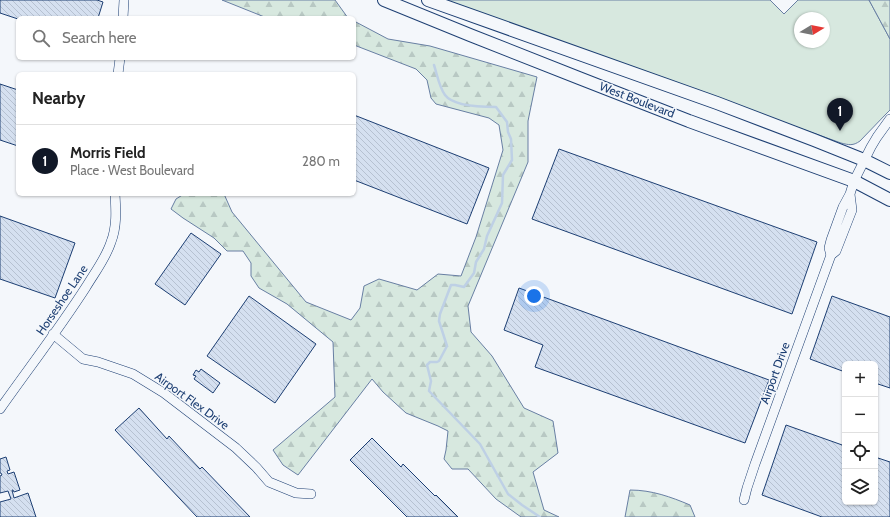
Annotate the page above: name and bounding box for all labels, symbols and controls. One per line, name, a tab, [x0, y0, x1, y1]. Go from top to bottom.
north arrow	[794, 12, 830, 48]
search box	[16, 16, 356, 60]
icon: search	[30, 27, 52, 49]
text: Search here	[62, 29, 137, 47]
street label: West Boulevard	[597, 78, 677, 121]
text: Nearby	[32, 88, 85, 108]
pin: 1	[827, 98, 853, 131]
text: Morris Field	[70, 144, 146, 162]
text: 1	[43, 153, 47, 169]
text: 280 m	[302, 153, 340, 169]
text: Place · West Boulevard	[70, 162, 194, 178]
street label: Horseshoe Lane	[33, 262, 91, 338]
your location	[524, 286, 544, 306]
street label: Airport Drive	[756, 340, 793, 406]
map controls	[842, 361, 878, 505]
button: +	[842, 361, 878, 397]
street label: Airport Flex Drive	[152, 369, 232, 433]
button: −	[842, 397, 878, 433]
button: locate	[842, 433, 878, 469]
button: layers	[842, 469, 878, 505]

